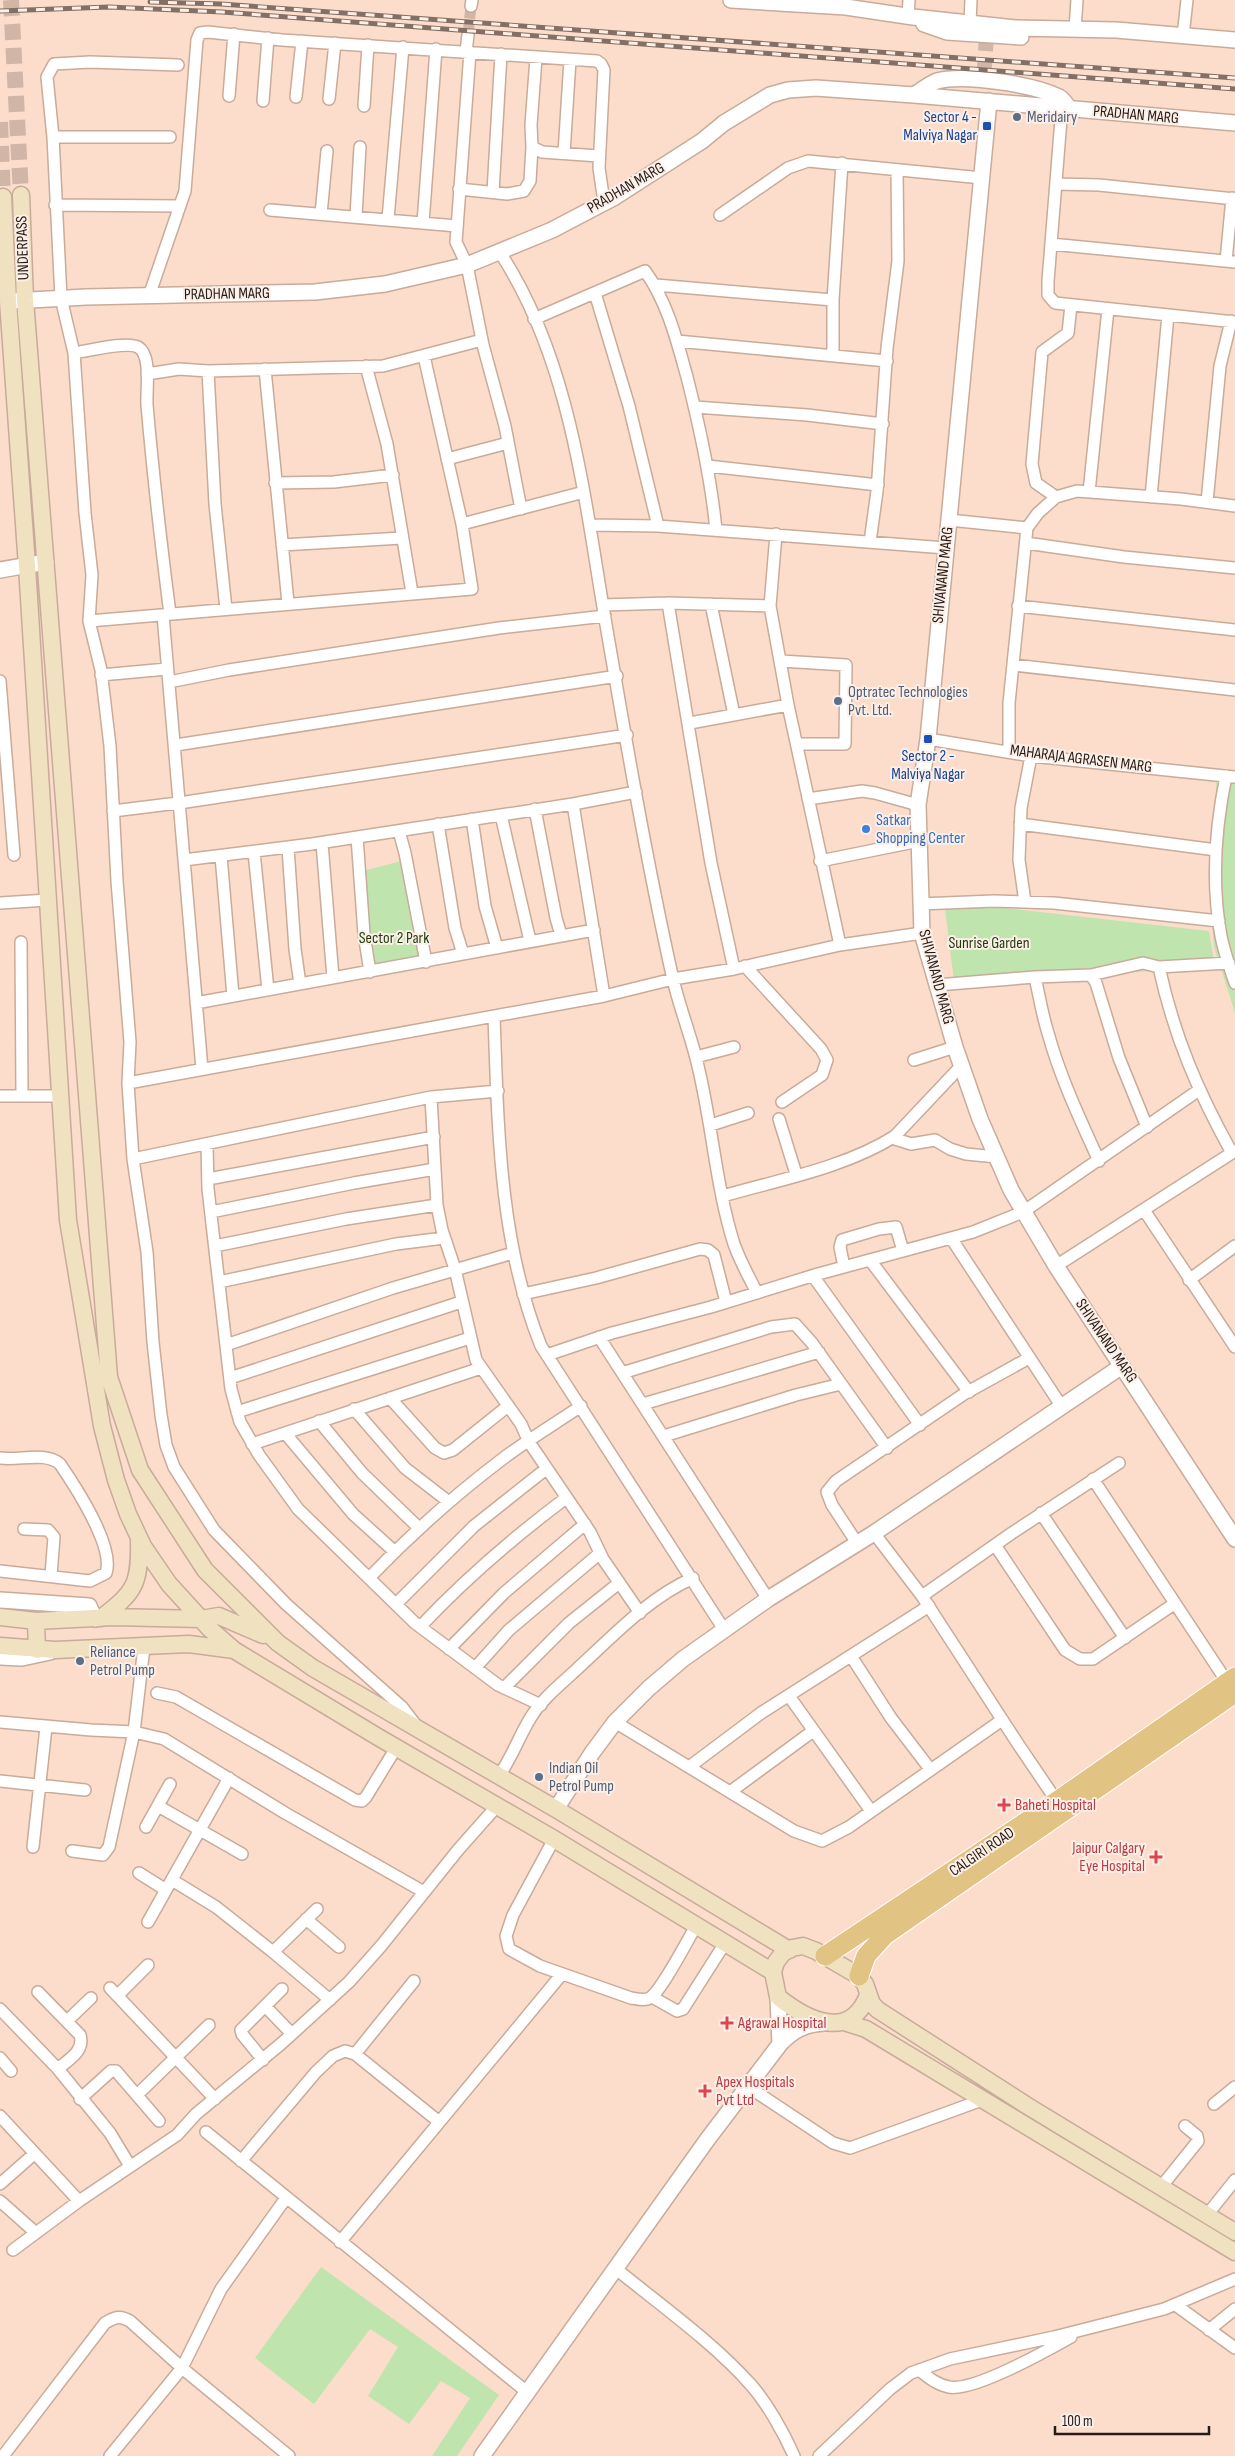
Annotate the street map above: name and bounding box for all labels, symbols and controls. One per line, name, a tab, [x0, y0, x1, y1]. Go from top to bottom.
street label: PRADHAN MARG	[1092, 102, 1180, 128]
place label: Sector 4 - Malviya Nagar	[903, 108, 977, 145]
place label: Meridairy	[1027, 108, 1077, 127]
marker: Meridairy	[1011, 111, 1023, 123]
marker: Sector 4 - Malviya Nagar	[981, 120, 993, 132]
street label: PRADHAN MARG	[584, 158, 668, 218]
street label: UNDERPASS	[12, 215, 34, 281]
street label: PRADHAN MARG	[184, 284, 270, 304]
street label: SHIVANAND MARG	[928, 526, 958, 624]
place label: Optratec Technologies Pvt. Ltd.	[848, 683, 968, 720]
marker: Optratec Technologies Pvt. Ltd.	[832, 695, 844, 707]
marker: Sector 2 - Malviya Nagar	[922, 733, 934, 745]
street label: MAHARAJA AGRASEN MARG	[1009, 741, 1153, 777]
place label: Sector 2 - Malviya Nagar	[891, 747, 965, 784]
place label: Satkar Shopping Center	[876, 811, 966, 848]
marker: Satkar Shopping Center	[860, 823, 872, 835]
street label: SHIVANAND MARG	[914, 928, 958, 1026]
park label: Sector 2 Park	[359, 929, 429, 948]
park label: Sunrise Garden	[948, 934, 1030, 953]
street label: SHIVANAND MARG	[1071, 1295, 1141, 1387]
place label: Reliance Petrol Pump	[90, 1643, 155, 1680]
marker: Reliance Petrol Pump	[74, 1655, 86, 1667]
place label: Indian Oil Petrol Pump	[549, 1759, 614, 1796]
marker: Indian Oil Petrol Pump	[533, 1771, 545, 1783]
place label: Baheti Hospital	[1015, 1796, 1096, 1815]
marker: Baheti Hospital	[997, 1798, 1011, 1812]
street label: CALGIRI ROAD	[946, 1823, 1018, 1881]
place label: Jaipur Calgary Eye Hospital	[1071, 1839, 1145, 1876]
marker: Jaipur Calgary Eye Hospital	[1149, 1850, 1163, 1864]
place label: Agrawal Hospital	[737, 2014, 826, 2033]
marker: Agrawal Hospital	[720, 2016, 734, 2030]
place label: Apex Hospitals Pvt Ltd	[715, 2073, 795, 2110]
marker: Apex Hospitals Pvt Ltd	[698, 2084, 712, 2098]
scale bar	[1055, 2404, 1209, 2436]
text: 100 m	[1062, 2412, 1093, 2431]

